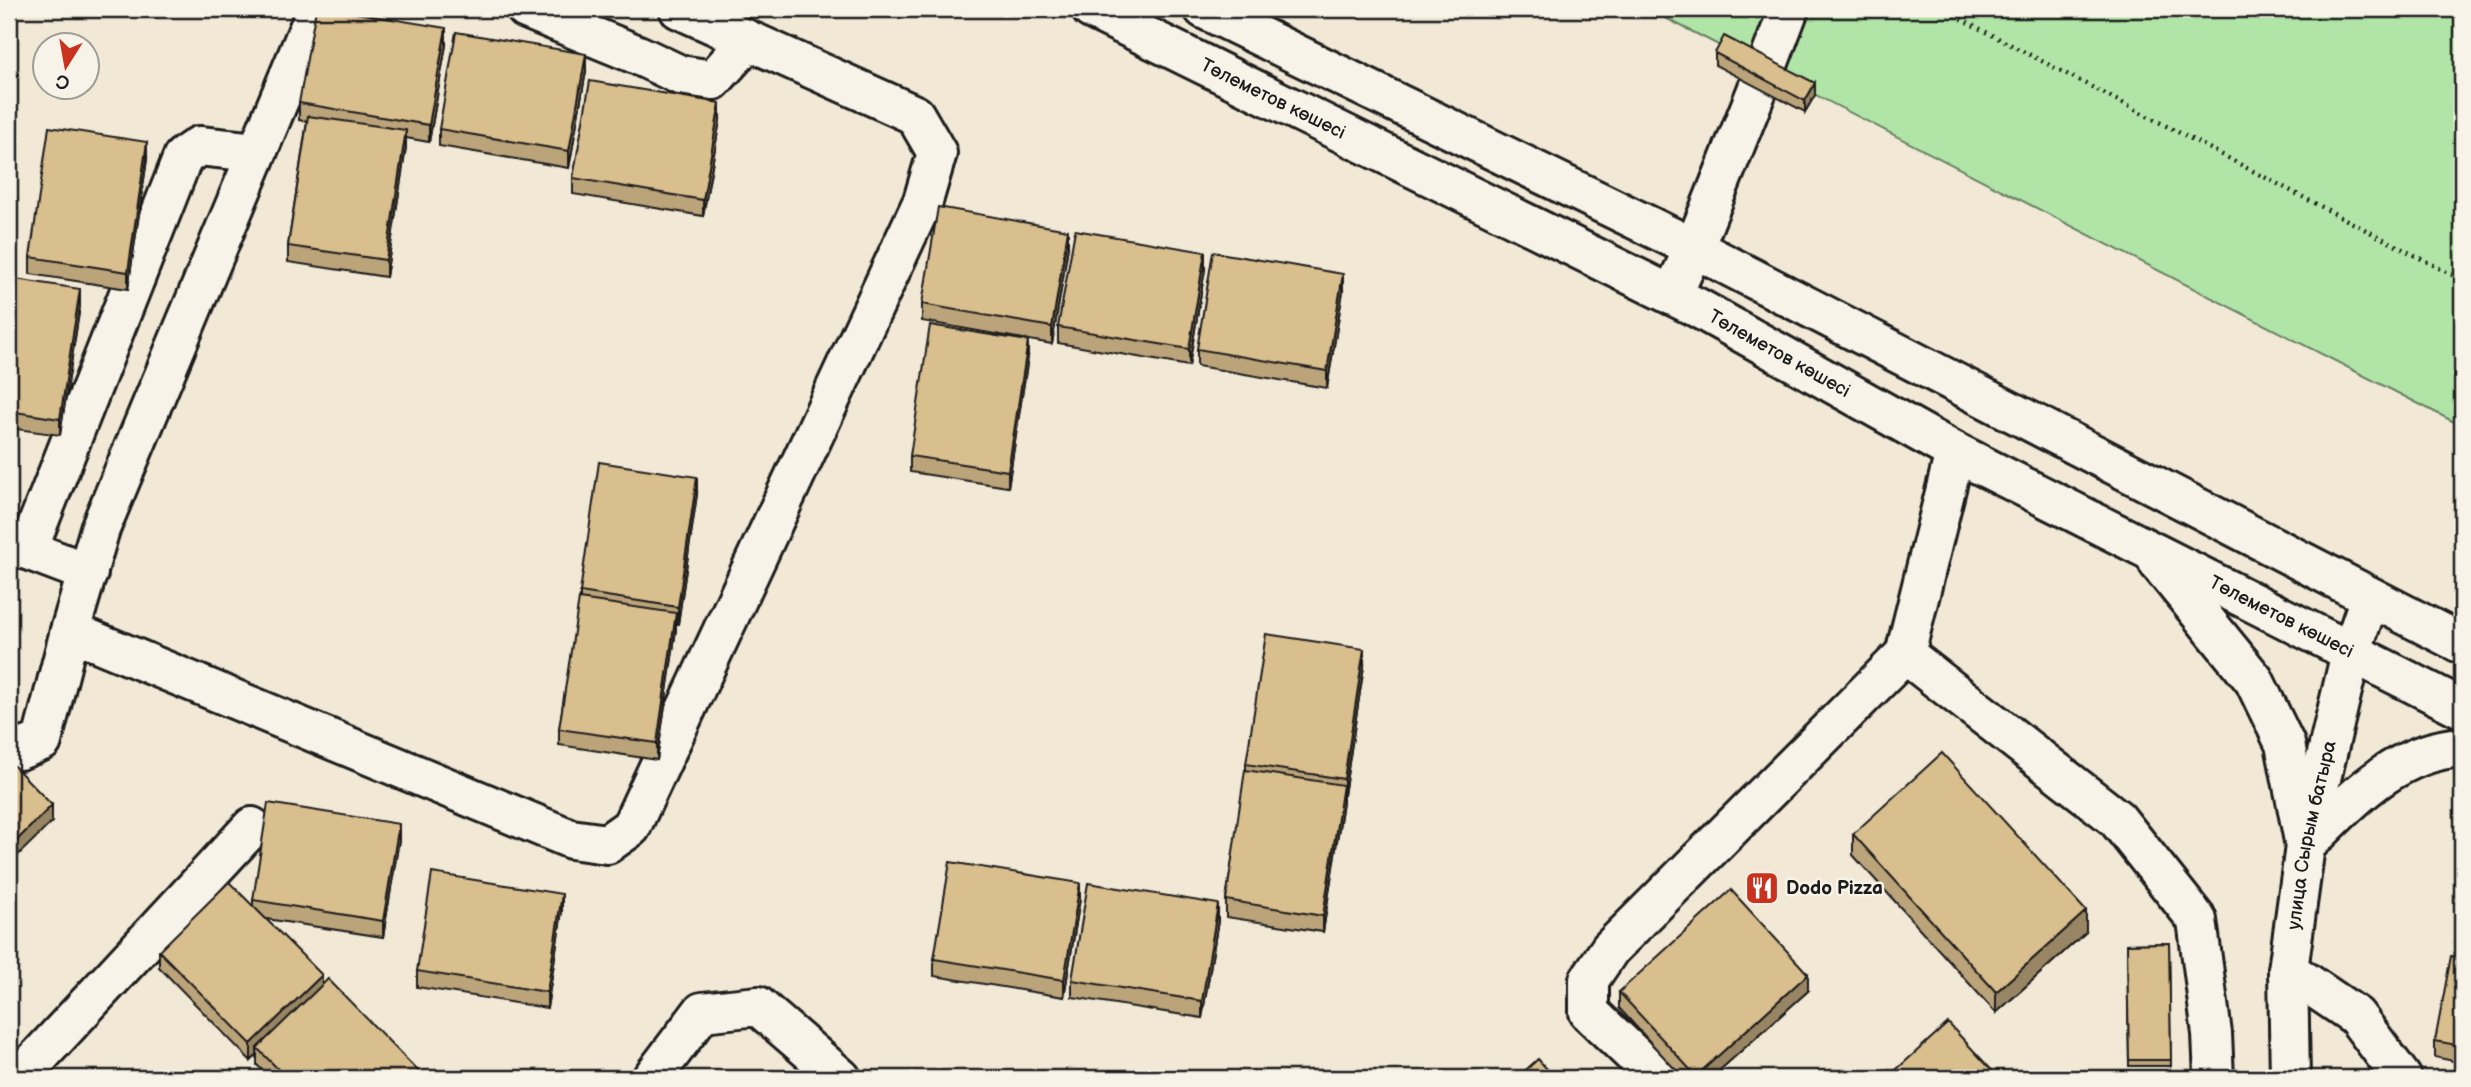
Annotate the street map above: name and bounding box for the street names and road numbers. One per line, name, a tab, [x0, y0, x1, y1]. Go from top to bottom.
street label: Төлеметов көшесі	[1197, 53, 1350, 144]
street label: Төлеметов көшесі	[1704, 305, 1854, 403]
street label: Төлеметов көшесі	[2205, 571, 2358, 663]
street label: улица Сырым батыра	[2282, 738, 2341, 931]

